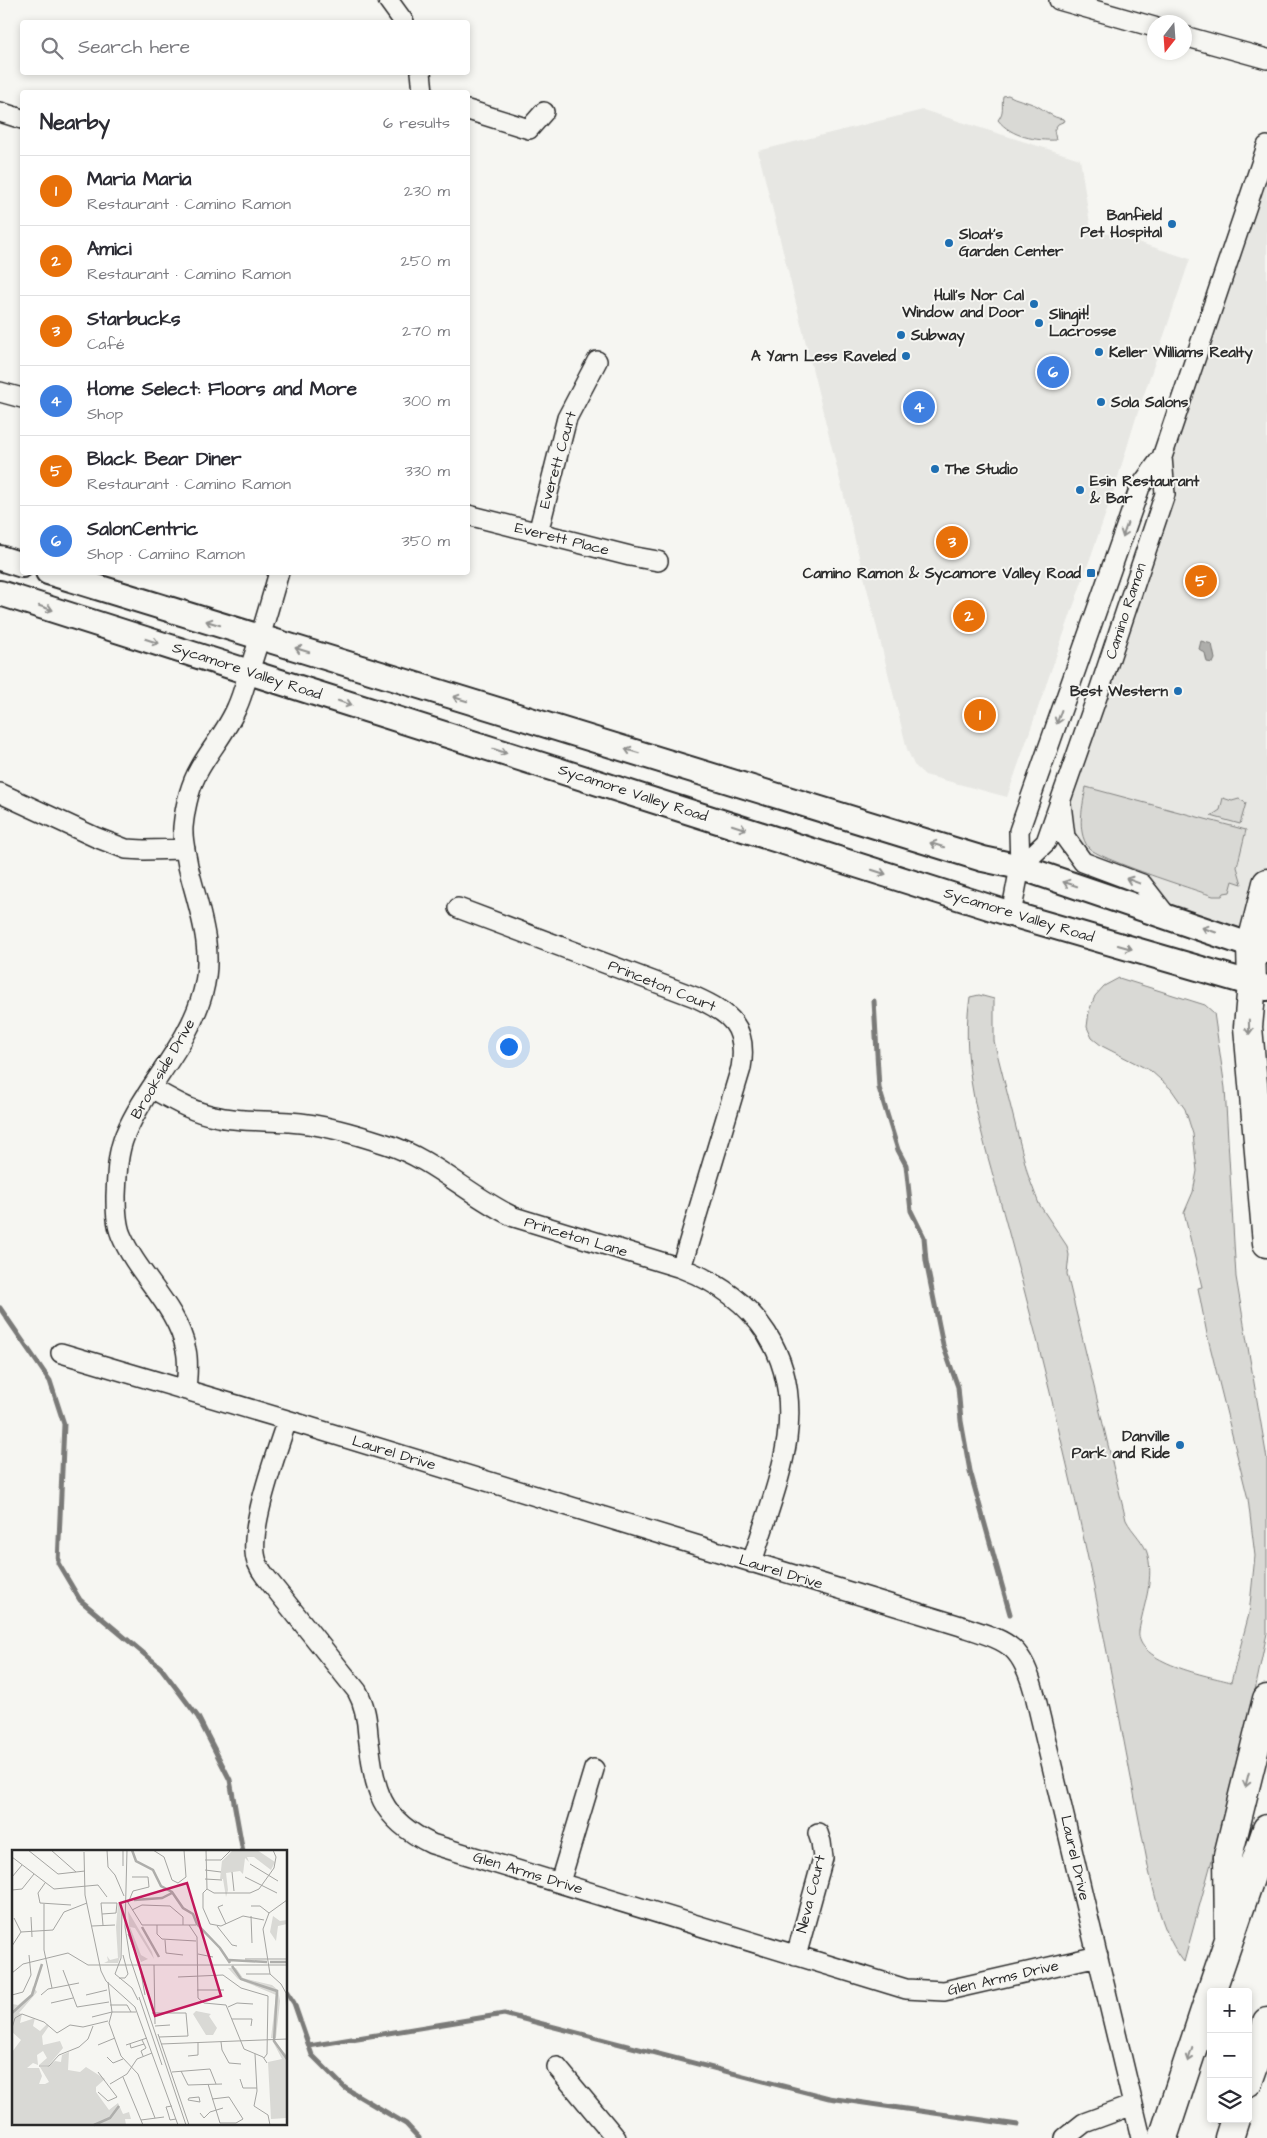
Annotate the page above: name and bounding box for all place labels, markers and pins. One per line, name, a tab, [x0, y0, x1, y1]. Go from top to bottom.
place label: Banfield Pet Hospital	[1081, 205, 1163, 243]
marker: Banfield Pet Hospital	[1166, 218, 1178, 230]
place label: Sloat's Garden Center	[958, 224, 1064, 262]
marker: Sloat's Garden Center	[943, 237, 955, 249]
place label: Hull's Nor Cal Window and Door	[901, 285, 1025, 323]
marker: Hull's Nor Cal Window and Door	[1028, 298, 1040, 310]
place label: Slingit! Lacrosse	[1048, 304, 1116, 342]
marker: Slingit! Lacrosse	[1033, 317, 1045, 329]
place label: Subway	[910, 325, 965, 347]
marker: Subway	[895, 329, 907, 341]
place label: Keller Williams Realty	[1109, 342, 1253, 364]
place label: A Yarn Less Raveled	[751, 346, 896, 367]
marker: Keller Williams Realty	[1093, 346, 1105, 358]
marker: A Yarn Less Raveled	[900, 350, 912, 362]
pin: 6	[1037, 353, 1069, 391]
pin: 4	[903, 388, 935, 426]
place label: Sola Salons	[1110, 392, 1189, 413]
marker: Sola Salons	[1095, 396, 1107, 408]
place label: The Studio	[944, 459, 1018, 480]
marker: The Studio	[929, 463, 941, 475]
place label: Esin Restaurant & Bar	[1089, 471, 1200, 509]
marker: Esin Restaurant & Bar	[1074, 484, 1086, 496]
pin: 3	[936, 523, 968, 561]
pin: 5	[1185, 562, 1217, 600]
place label: Camino Ramon & Sycamore Valley Road	[803, 563, 1081, 585]
marker: Camino Ramon & Sycamore Valley Road	[1085, 567, 1097, 579]
pin: 2	[953, 597, 985, 635]
place label: Best Western	[1070, 681, 1168, 702]
marker: Best Western	[1172, 685, 1184, 697]
pin: 1	[964, 696, 996, 734]
place label: Danville Park and Ride	[1072, 1426, 1170, 1464]
marker: Danville Park and Ride	[1174, 1439, 1186, 1451]

